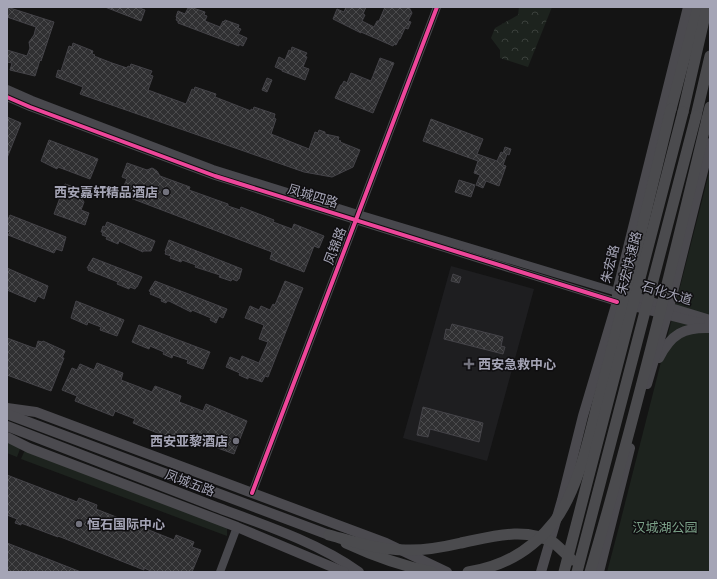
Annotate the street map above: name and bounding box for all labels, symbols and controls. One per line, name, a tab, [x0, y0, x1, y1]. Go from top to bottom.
street label: 凤城四路	[285, 179, 341, 213]
place label: 西安嘉轩精品酒店	[54, 183, 158, 202]
marker: 西安嘉轩精品酒店	[161, 187, 171, 197]
street label: 凤锦路	[319, 224, 351, 268]
street label: 朱宏快速路	[612, 229, 646, 297]
street label: 朱宏路	[596, 243, 624, 285]
street label: 石化大道	[639, 276, 695, 310]
place label: 西安急救中心	[478, 355, 556, 374]
marker: 西安急救中心	[463, 358, 475, 370]
place label: 西安亚黎酒店	[150, 432, 228, 451]
marker: 西安亚黎酒店	[231, 436, 241, 446]
street label: 凤城五路	[162, 465, 218, 501]
place label: 恒石国际中心	[87, 515, 165, 534]
park label: 汉城湖公园	[632, 518, 698, 537]
marker: 恒石国际中心	[74, 519, 84, 529]

